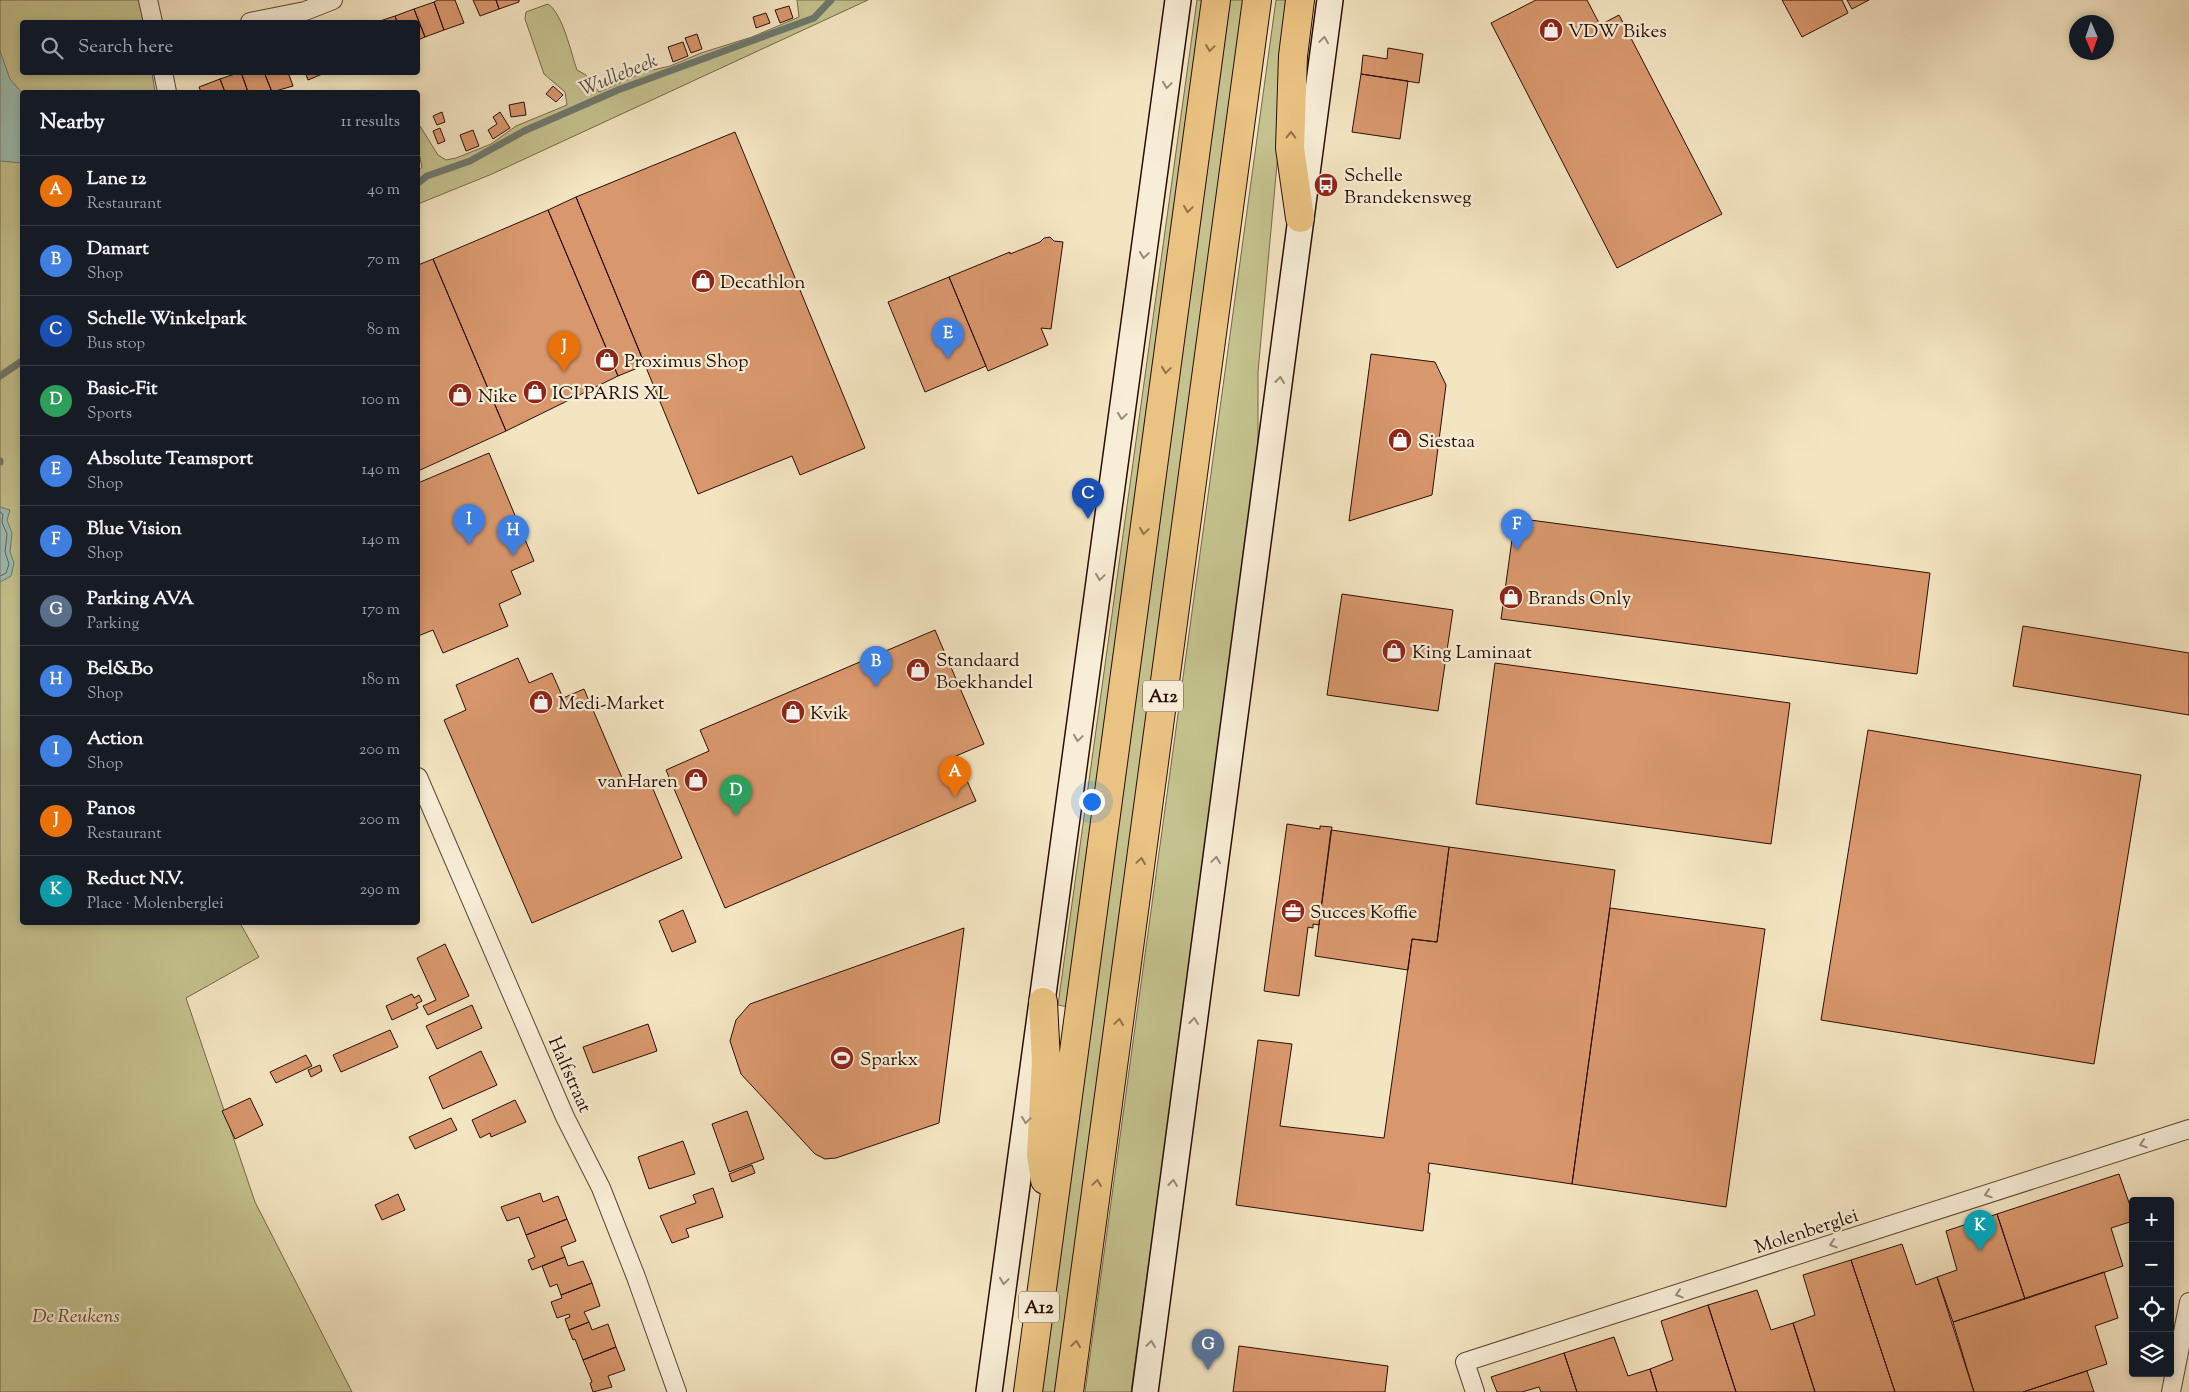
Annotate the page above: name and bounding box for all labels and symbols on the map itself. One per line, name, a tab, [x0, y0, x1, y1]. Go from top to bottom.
north arrow	[2069, 15, 2114, 60]
shop icon: VDW Bikes	[1538, 17, 1564, 43]
place label: VDW Bikes	[1568, 19, 1667, 46]
one-way arrow	[1319, 36, 1329, 44]
one-way arrow	[1205, 44, 1215, 53]
water label: Wullebeek	[576, 48, 662, 105]
one-way arrow	[1162, 81, 1173, 89]
one-way arrow	[1285, 131, 1296, 139]
place label: Schelle Brandekensweg	[1344, 163, 1472, 212]
bus stop icon: Schelle Brandekensweg	[1313, 172, 1339, 198]
one-way arrow	[1183, 206, 1194, 214]
one-way arrow	[1139, 250, 1149, 259]
shop icon: Decathlon	[690, 268, 716, 294]
place label: Decathlon	[720, 270, 805, 297]
pin: E	[932, 318, 964, 359]
pin: J	[548, 331, 580, 372]
shop icon: Proximus Shop	[594, 347, 620, 373]
place label: Proximus Shop	[624, 349, 749, 376]
one-way arrow	[1161, 367, 1172, 375]
one-way arrow	[1274, 375, 1285, 383]
shop icon: ICI PARIS XL	[522, 379, 548, 405]
place label: ICI PARIS XL	[552, 381, 670, 408]
shop icon: Nike	[447, 382, 473, 408]
place label: Nike	[478, 384, 517, 411]
one-way arrow	[1117, 411, 1127, 420]
shop icon: Siestaa	[1387, 427, 1413, 453]
place label: Siestaa	[1418, 429, 1475, 456]
pin: C	[1072, 478, 1104, 519]
pin: I	[453, 504, 485, 545]
pin: F	[1501, 509, 1533, 550]
pin: H	[497, 515, 529, 556]
one-way arrow	[1139, 528, 1150, 536]
one-way arrow	[1095, 573, 1106, 581]
shop icon: Brands Only	[1498, 584, 1524, 610]
place label: Brands Only	[1528, 586, 1632, 613]
shop icon: King Laminaat	[1381, 638, 1407, 664]
place label: King Laminaat	[1412, 640, 1532, 667]
pin: B	[860, 646, 892, 687]
place label: Standaard Boekhandel	[936, 648, 1033, 697]
shop icon: Standaard Boekhandel	[905, 657, 931, 683]
road number: A12	[1143, 680, 1183, 711]
shop icon: Medi-Market	[528, 689, 554, 715]
place label: Medi-Market	[558, 691, 665, 718]
shop icon: Kvik	[780, 699, 806, 725]
place label: Kvik	[810, 701, 849, 728]
one-way arrow	[1073, 734, 1084, 742]
pin: A	[939, 756, 971, 797]
shop icon: vanHaren	[683, 767, 709, 793]
place label: vanHaren	[597, 769, 678, 796]
pin: D	[720, 775, 752, 816]
your location	[1079, 789, 1105, 815]
one-way arrow	[1135, 856, 1146, 864]
one-way arrow	[1210, 856, 1220, 865]
office icon: Succes Koffie	[1280, 898, 1306, 924]
place label: Succes Koffie	[1310, 900, 1417, 927]
one-way arrow	[1113, 1017, 1124, 1025]
one-way arrow	[1188, 1017, 1199, 1025]
street label: Halfstraat	[540, 1033, 598, 1118]
sports icon: Sparkx	[829, 1045, 855, 1071]
place label: Sparkx	[860, 1047, 918, 1074]
one-way arrow	[1021, 1116, 1032, 1124]
one-way arrow	[2139, 1139, 2147, 1149]
one-way arrow	[1092, 1178, 1102, 1187]
one-way arrow	[1167, 1178, 1177, 1187]
one-way arrow	[1984, 1188, 1993, 1198]
street label: Molenberglei	[1751, 1203, 1862, 1262]
pin: K	[1964, 1210, 1996, 1251]
one-way arrow	[1830, 1238, 1838, 1248]
one-way arrow	[999, 1277, 1010, 1285]
one-way arrow	[1675, 1288, 1683, 1298]
road number: A12	[1019, 1291, 1059, 1322]
park label: De Reukens	[32, 1304, 120, 1331]
pin: G	[1192, 1329, 1224, 1370]
one-way arrow	[1070, 1339, 1081, 1347]
one-way arrow	[1146, 1339, 1156, 1348]

